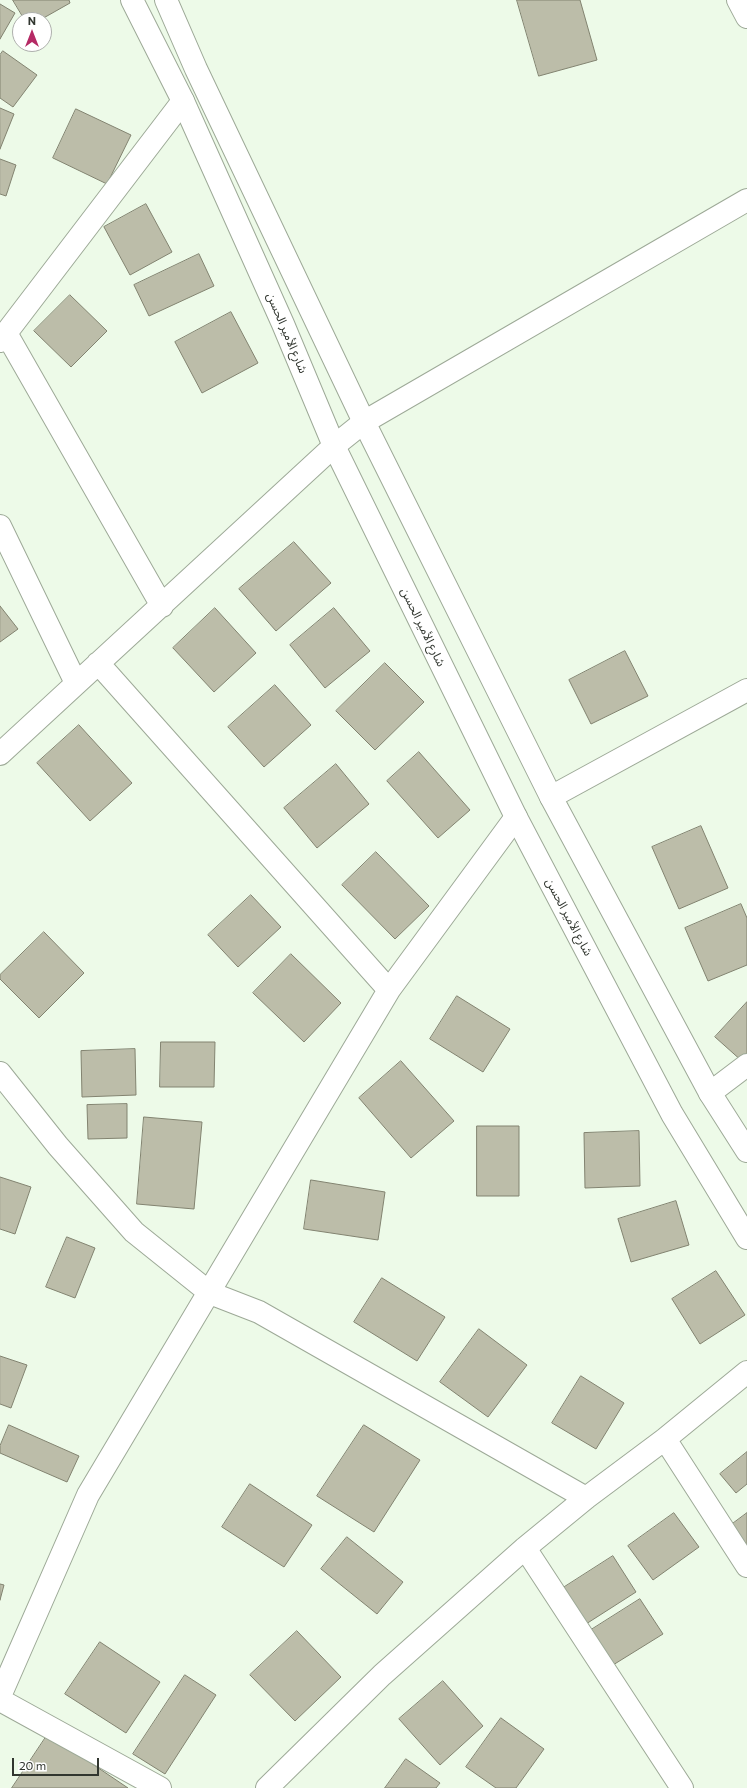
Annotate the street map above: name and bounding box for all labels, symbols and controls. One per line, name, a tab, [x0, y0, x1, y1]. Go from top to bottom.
north arrow	[12, 12, 52, 52]
text: N	[28, 14, 36, 27]
street label: شارع الأمير الحسن	[264, 291, 310, 375]
street label: شارع الأمير الحسن	[398, 585, 448, 669]
street label: شارع الأمير الحسن	[542, 876, 596, 958]
scale bar	[14, 1750, 101, 1776]
text: 20 m	[19, 1758, 46, 1772]

